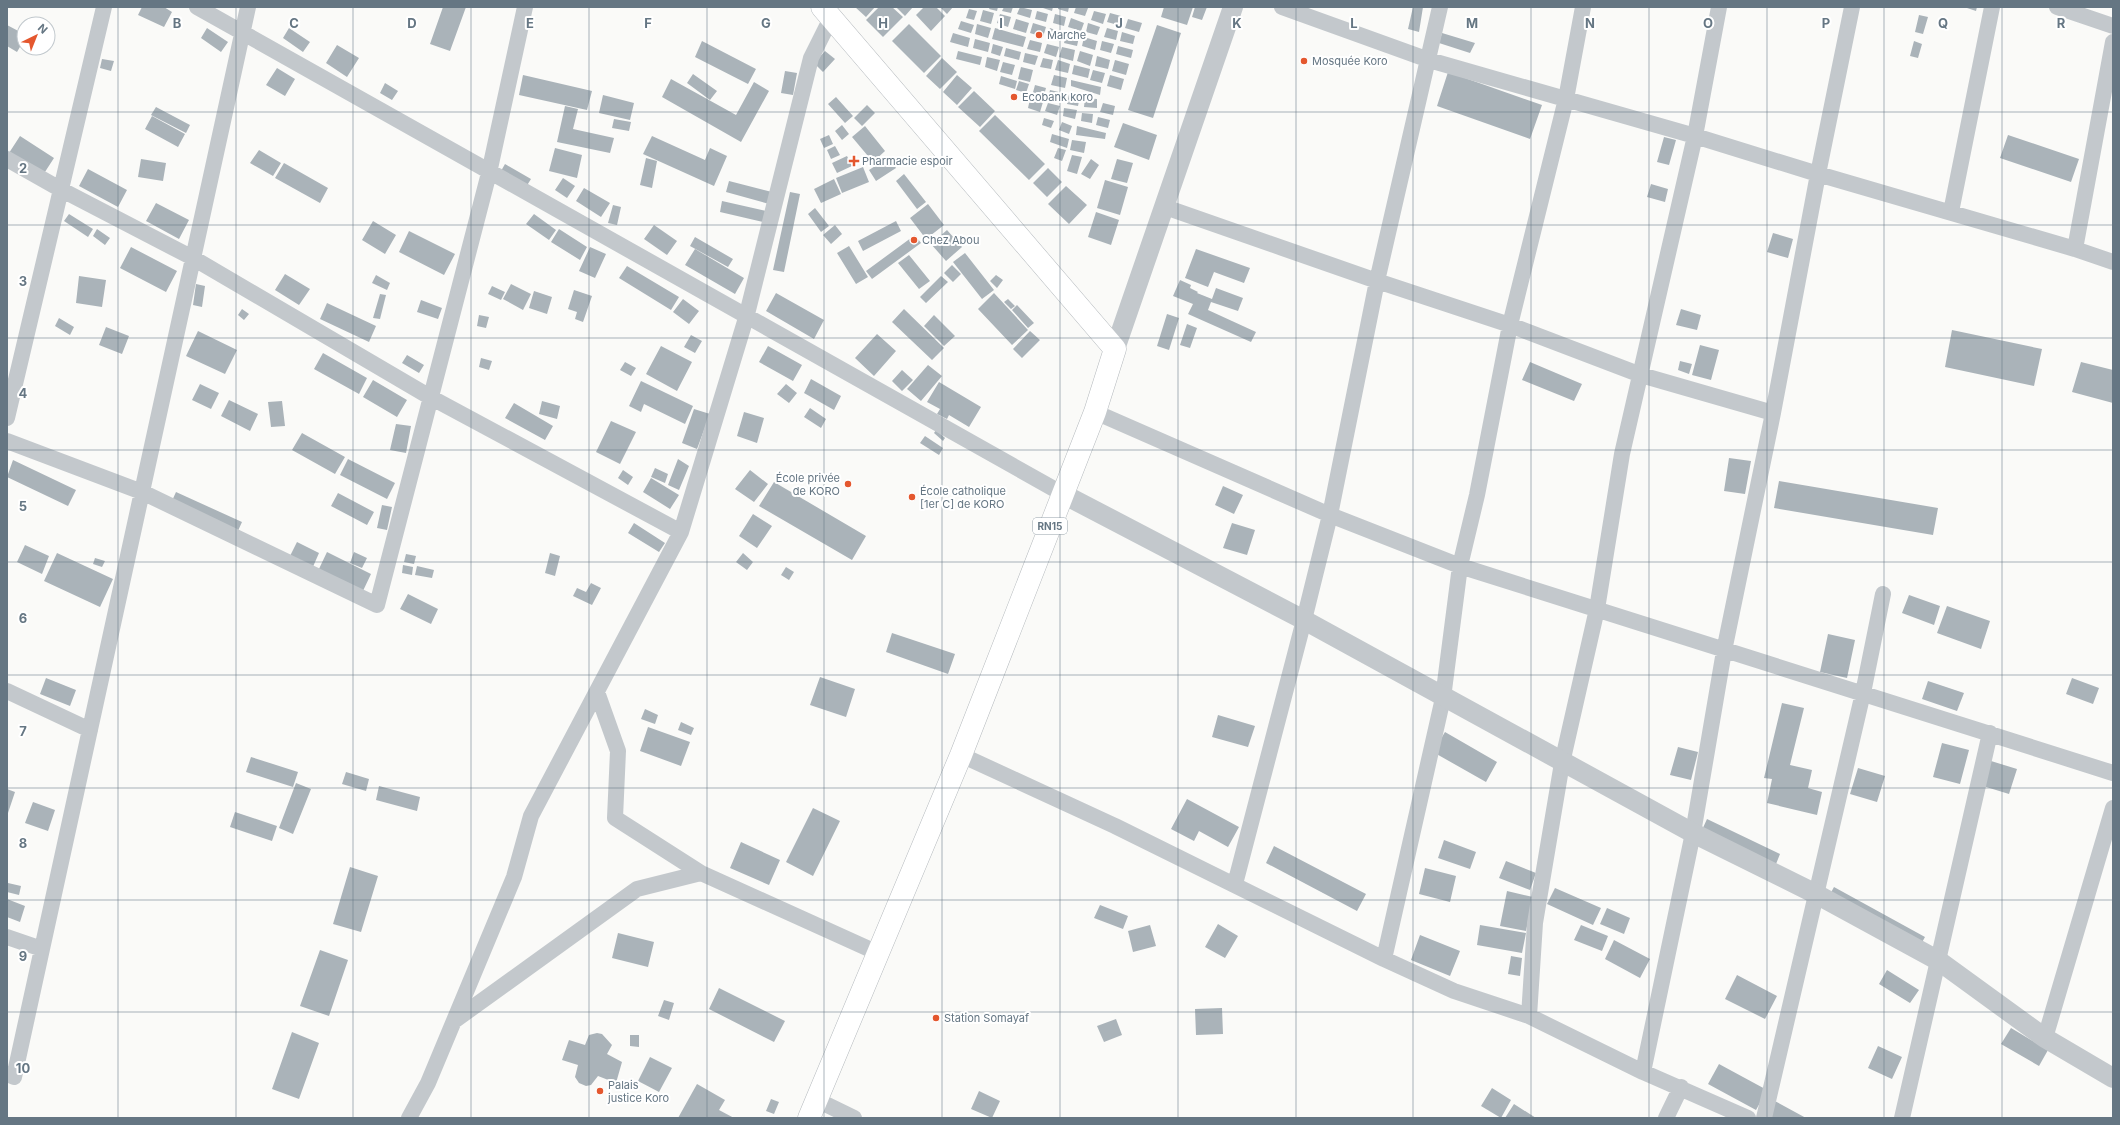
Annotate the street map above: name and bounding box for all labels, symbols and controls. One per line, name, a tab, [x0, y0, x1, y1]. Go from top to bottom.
text: B	[173, 15, 182, 31]
text: C	[289, 15, 299, 31]
text: D	[407, 15, 417, 31]
text: E	[526, 15, 534, 31]
text: F	[644, 15, 652, 31]
text: G	[761, 15, 771, 31]
text: H	[878, 15, 888, 31]
text: I	[999, 15, 1003, 31]
text: J	[1115, 15, 1123, 31]
text: K	[1232, 15, 1242, 31]
text: L	[1350, 15, 1358, 31]
text: M	[1466, 15, 1478, 31]
text: N	[1585, 15, 1595, 31]
text: O	[1703, 15, 1713, 31]
text: P	[1822, 15, 1830, 31]
text: Q	[1938, 15, 1948, 31]
text: R	[2057, 15, 2066, 31]
north arrow	[16, 16, 56, 56]
text: N	[35, 21, 51, 37]
place label: Marche	[1047, 28, 1086, 42]
marker: Marche	[1034, 30, 1044, 40]
place label: Mosquée Koro	[1312, 54, 1388, 68]
marker: Mosquée Koro	[1299, 56, 1309, 66]
place label: Ecobank koro	[1022, 90, 1093, 104]
marker: Ecobank koro	[1009, 92, 1019, 102]
place label: Pharmacie espoir	[862, 154, 953, 168]
marker: Pharmacie espoir	[849, 156, 859, 166]
text: 2	[19, 160, 27, 176]
place label: Chez Abou	[922, 233, 979, 247]
marker: Chez Abou	[909, 235, 919, 245]
text: 3	[19, 273, 27, 289]
text: 4	[19, 385, 28, 401]
place label: École privée de KORO	[776, 471, 840, 498]
marker: École privée de KORO	[843, 479, 853, 489]
place label: École catholique [1er C] de KORO	[920, 484, 1006, 511]
marker: École catholique [1er C] de KORO	[907, 492, 917, 502]
text: 5	[19, 498, 27, 514]
road number: RN15	[1033, 518, 1067, 534]
text: 6	[19, 610, 27, 626]
text: 7	[19, 723, 27, 739]
text: 8	[19, 835, 27, 851]
text: 9	[19, 948, 27, 964]
place label: Station Somayaf	[944, 1011, 1029, 1025]
marker: Station Somayaf	[931, 1013, 941, 1023]
text: 10	[16, 1060, 30, 1076]
place label: Palais justice Koro	[607, 1078, 670, 1105]
marker: Palais justice Koro	[595, 1086, 605, 1096]

